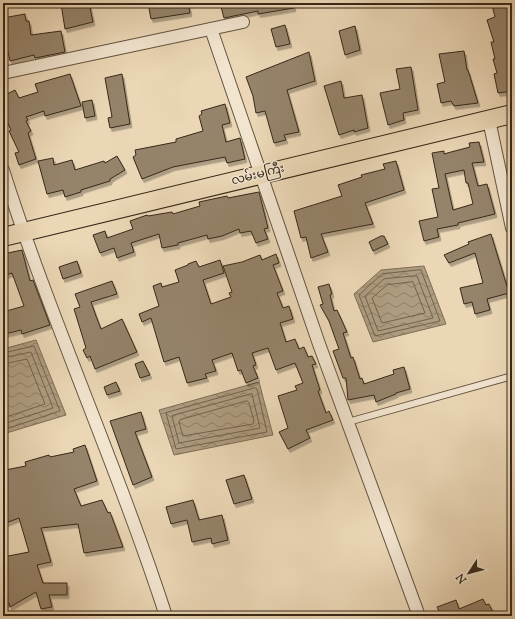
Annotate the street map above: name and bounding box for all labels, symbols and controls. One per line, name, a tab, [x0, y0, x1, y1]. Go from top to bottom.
street label: လမ်းမကြီး	[229, 159, 287, 190]
north arrow	[449, 553, 489, 593]
text: N	[453, 570, 471, 587]

